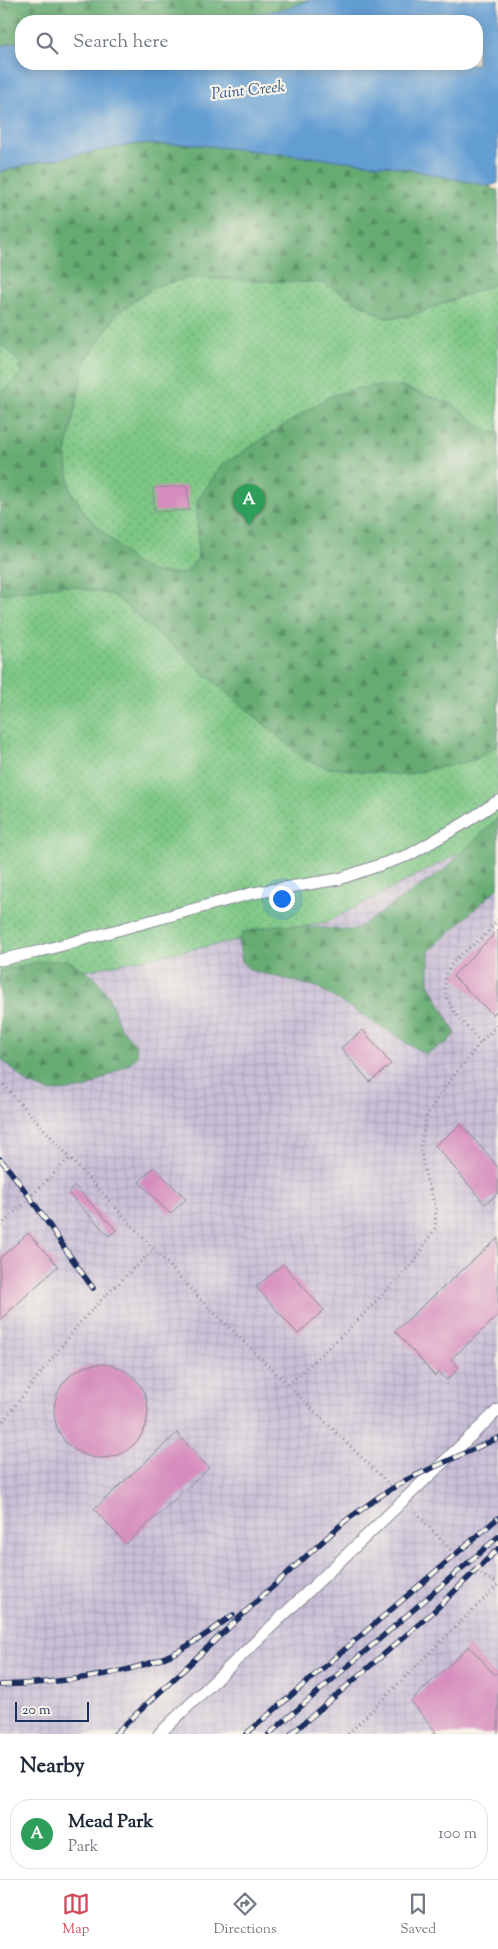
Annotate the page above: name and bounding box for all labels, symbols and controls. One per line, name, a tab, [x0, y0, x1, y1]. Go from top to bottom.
search box	[15, 15, 483, 70]
icon: search	[33, 29, 61, 57]
text: Search here	[73, 29, 168, 56]
water label: Paint Creek	[210, 76, 286, 107]
pin: A	[233, 484, 265, 525]
your location	[269, 886, 295, 912]
scale bar	[15, 1699, 89, 1722]
text: 20 m	[22, 1701, 51, 1721]
text: Nearby	[20, 1752, 85, 1782]
text: Mead Park	[68, 1809, 154, 1836]
text: A	[31, 1823, 44, 1846]
text: 100 m	[438, 1823, 477, 1846]
text: Park	[68, 1836, 99, 1859]
tab: Map	[62, 1890, 90, 1940]
tab: Directions	[213, 1890, 277, 1940]
tab: Saved	[400, 1890, 436, 1940]

